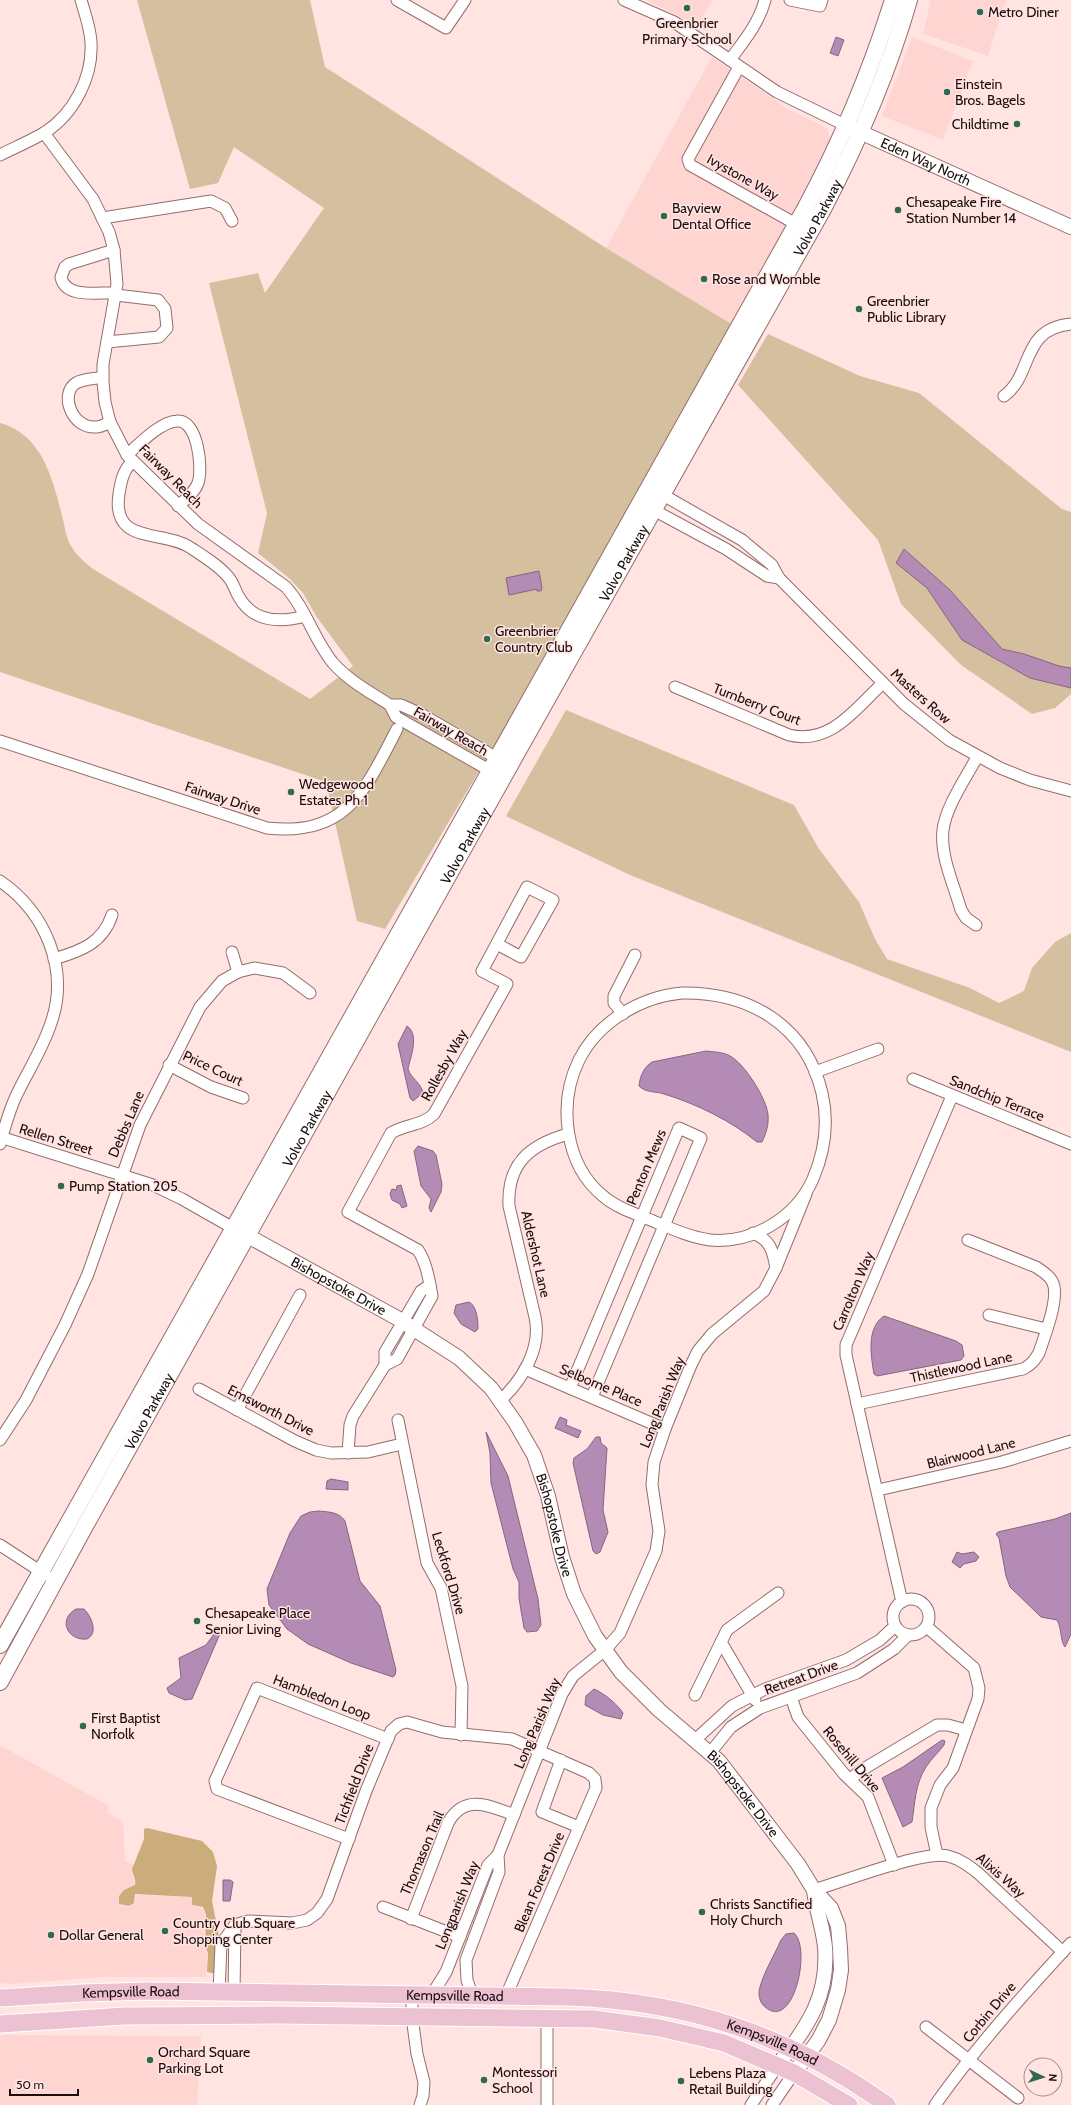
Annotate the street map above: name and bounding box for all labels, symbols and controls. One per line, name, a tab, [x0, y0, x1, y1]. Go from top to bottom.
marker: Greenbrier Primary School	[682, 3, 692, 13]
place label: Metro Diner	[988, 3, 1059, 21]
marker: Metro Diner	[975, 7, 985, 17]
place label: Greenbrier Primary School	[642, 14, 733, 48]
place label: Einstein Bros. Bagels	[955, 75, 1026, 109]
marker: Einstein Bros. Bagels	[942, 87, 952, 97]
place label: Childtime	[952, 115, 1009, 133]
marker: Childtime	[1012, 119, 1022, 129]
street label: Eden Way North	[878, 134, 974, 190]
street label: Ivystone Way	[704, 150, 782, 204]
street label: Volvo Parkway	[789, 176, 846, 260]
place label: Chesapeake Fire Station Number 14	[906, 193, 1016, 227]
place label: Bayview Dental Office	[672, 199, 751, 233]
marker: Chesapeake Fire Station Number 14	[893, 205, 903, 215]
marker: Bayview Dental Office	[659, 211, 669, 221]
place label: Rose and Womble	[712, 270, 820, 288]
marker: Rose and Womble	[699, 274, 709, 284]
place label: Greenbrier Public Library	[867, 292, 946, 326]
marker: Greenbrier Public Library	[854, 304, 864, 314]
street label: Fairway Reach	[135, 440, 207, 512]
street label: Volvo Parkway	[595, 522, 652, 605]
place label: Greenbrier Country Club	[495, 622, 573, 656]
marker: Greenbrier Country Club	[482, 634, 492, 644]
street label: Masters Row	[887, 664, 955, 728]
street label: Turnberry Court	[711, 679, 804, 729]
street label: Fairway Reach	[410, 702, 492, 760]
place label: Wedgewood Estates Ph 1	[299, 775, 374, 809]
street label: Fairway Drive	[183, 777, 263, 819]
marker: Wedgewood Estates Ph 1	[286, 787, 296, 797]
street label: Volvo Parkway	[436, 804, 494, 887]
street label: Rollesby Way	[417, 1026, 471, 1104]
street label: Price Court	[180, 1046, 246, 1090]
street label: Sandchip Terrace	[947, 1071, 1047, 1125]
street label: Volvo Parkway	[278, 1087, 336, 1170]
street label: Debbs Lane	[104, 1088, 148, 1160]
street label: Rellen Street	[17, 1119, 95, 1159]
street label: Penton Mews	[622, 1126, 670, 1208]
place label: Pump Station 205	[69, 1177, 178, 1195]
marker: Pump Station 205	[56, 1181, 66, 1191]
street label: Aldershot Lane	[517, 1209, 555, 1299]
street label: Carrolton Way	[828, 1249, 878, 1333]
street label: Bishopstoke Drive	[288, 1252, 389, 1319]
street label: Thistlewood Lane	[908, 1347, 1014, 1387]
street label: Long Parish Way	[635, 1354, 689, 1450]
street label: Selborne Place	[557, 1360, 645, 1410]
street label: Volvo Parkway	[120, 1370, 178, 1453]
street label: Emsworth Drive	[225, 1380, 317, 1440]
street label: Blairwood Lane	[925, 1433, 1017, 1473]
street label: Bishopstoke Drive	[532, 1471, 577, 1579]
street label: Leckford Drive	[428, 1530, 470, 1616]
place label: Chesapeake Place Senior Living	[205, 1604, 310, 1638]
marker: Chesapeake Place Senior Living	[192, 1616, 202, 1626]
street label: Retreat Drive	[762, 1655, 840, 1699]
street label: Hambledon Loop	[270, 1670, 374, 1724]
street label: Long Parish Way	[510, 1675, 564, 1771]
place label: First Baptist Norfolk	[91, 1709, 161, 1743]
marker: First Baptist Norfolk	[78, 1721, 88, 1731]
street label: Rosehill Drive	[819, 1722, 885, 1796]
street label: Tichfield Drive	[330, 1741, 378, 1827]
street label: Bishopstoke Drive	[704, 1746, 783, 1841]
street label: Thomason Trail	[396, 1808, 448, 1898]
street label: Blean Forest Drive	[510, 1829, 568, 1935]
street label: Alixis Way	[973, 1849, 1029, 1901]
street label: Longparish Way	[431, 1858, 483, 1952]
place label: Christs Sanctified Holy Church	[710, 1895, 812, 1929]
marker: Christs Sanctified Holy Church	[697, 1907, 707, 1917]
place label: Country Club Square Shopping Center	[173, 1914, 295, 1948]
place label: Dollar General	[59, 1926, 144, 1944]
marker: Country Club Square Shopping Center	[160, 1926, 170, 1936]
marker: Dollar General	[46, 1930, 56, 1940]
street label: Corbin Drive	[958, 1978, 1020, 2046]
street label: Kempsville Road	[82, 1982, 180, 2002]
street label: Kempsville Road	[406, 1986, 504, 2005]
street label: Kempsville Road	[724, 2015, 821, 2070]
place label: Orchard Square Parking Lot	[158, 2043, 250, 2077]
marker: Orchard Square Parking Lot	[145, 2055, 155, 2065]
north arrow	[1023, 2057, 1063, 2097]
place label: Montessori School	[492, 2063, 557, 2097]
place label: Lebens Plaza Retail Building	[689, 2064, 774, 2098]
scale bar	[10, 2071, 78, 2097]
text: N	[1046, 2073, 1060, 2082]
marker: Montessori School	[479, 2075, 489, 2085]
marker: Lebens Plaza Retail Building	[676, 2076, 686, 2086]
text: 50 m	[16, 2077, 44, 2092]

